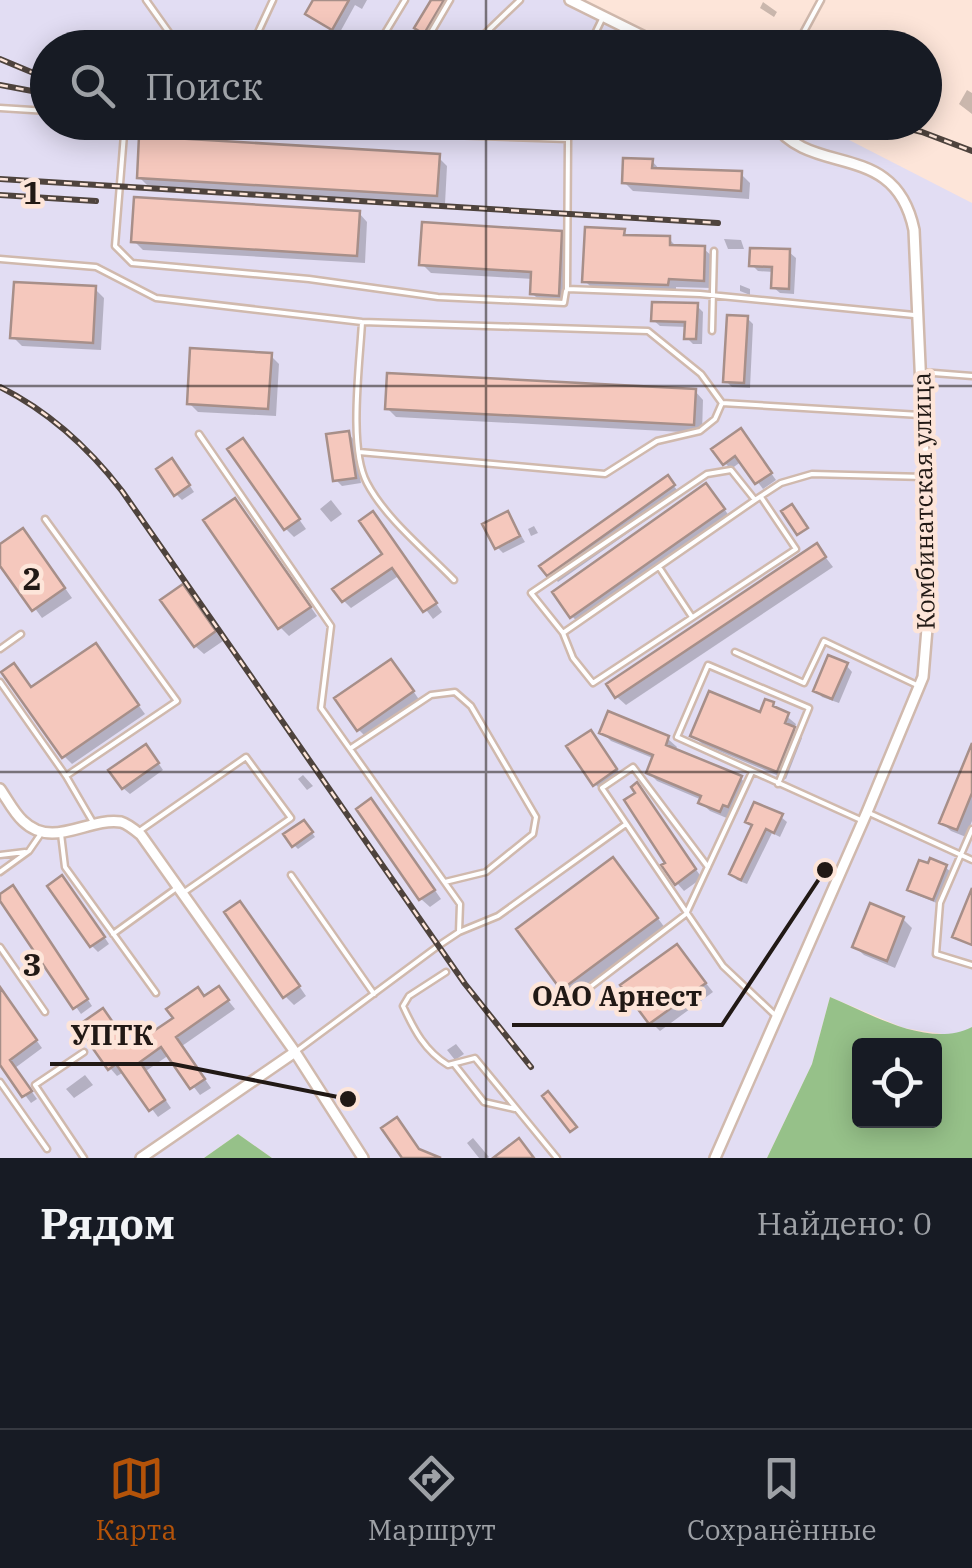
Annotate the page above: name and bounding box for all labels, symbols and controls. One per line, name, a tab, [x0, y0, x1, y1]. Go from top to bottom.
search box	[30, 30, 942, 140]
icon: search	[65, 58, 120, 113]
text: Поиск	[145, 61, 263, 110]
text: 1	[22, 171, 42, 213]
street label: Комбинатская улица	[904, 372, 942, 630]
text: 2	[22, 557, 42, 599]
text: 3	[22, 943, 42, 985]
callout: ОАО Арнест	[512, 967, 722, 1025]
text: ОАО Арнест	[532, 977, 702, 1014]
callout: УПТК	[50, 1006, 173, 1064]
text: УПТК	[71, 1016, 154, 1053]
map controls	[852, 1038, 942, 1128]
button: locate	[852, 1038, 942, 1128]
text: Рядом	[40, 1196, 175, 1251]
text: Найдено: 0	[757, 1202, 932, 1244]
tab: Карта	[95, 1451, 177, 1548]
tab: Маршрут	[368, 1451, 496, 1548]
tab: Сохранённые	[687, 1451, 876, 1548]

